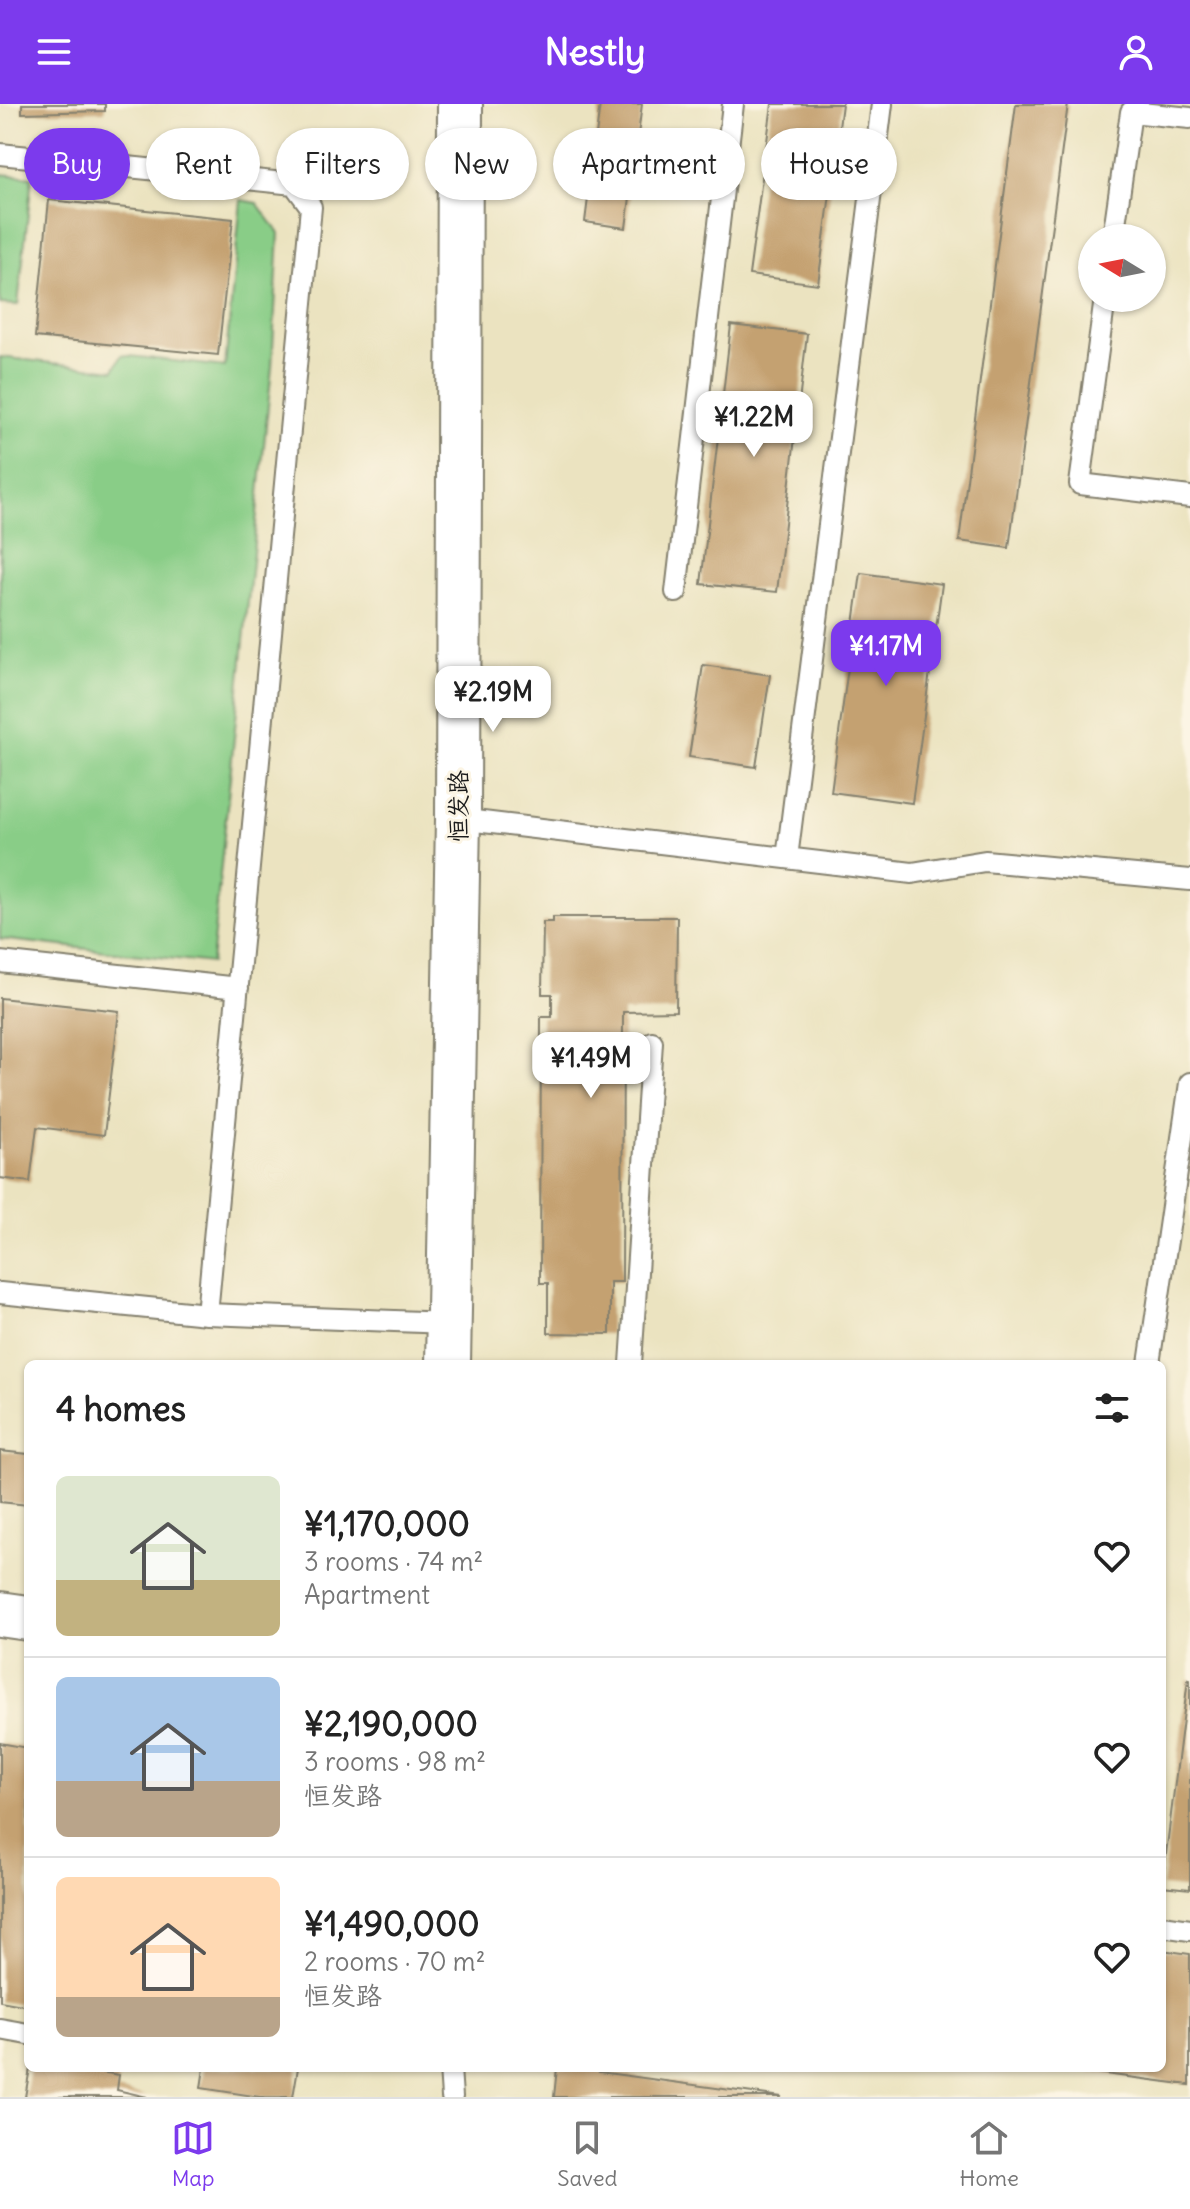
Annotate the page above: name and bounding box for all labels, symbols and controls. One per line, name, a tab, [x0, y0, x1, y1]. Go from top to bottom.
icon: menu	[32, 30, 76, 74]
text: Nestly	[544, 30, 646, 75]
icon: person	[1114, 30, 1158, 74]
chip: Buy	[24, 128, 130, 200]
chip: Rent	[146, 128, 260, 200]
chip: Filters	[276, 128, 409, 200]
chip: New	[425, 128, 537, 200]
chip: Apartment	[553, 128, 745, 200]
chip: House	[761, 128, 897, 200]
north arrow	[1078, 224, 1166, 312]
map controls	[1078, 224, 1166, 312]
pin: ¥1.22M	[689, 391, 819, 459]
text: ¥1.22M	[714, 400, 794, 433]
pin: ¥1.17M	[821, 620, 951, 688]
text: ¥1.17M	[849, 629, 923, 662]
pin: ¥2.19M	[428, 666, 558, 734]
text: ¥2.19M	[453, 675, 533, 708]
street label: 恒发路	[443, 770, 473, 842]
pin: ¥1.49M	[526, 1032, 656, 1100]
text: ¥1.49M	[550, 1041, 632, 1074]
icon: filters	[1090, 1386, 1134, 1430]
text: 4 homes	[56, 1387, 186, 1430]
text: ¥1,170,000	[304, 1502, 470, 1545]
icon: home	[120, 1508, 216, 1604]
icon: heart	[1090, 1534, 1134, 1578]
text: 3 rooms · 74 m²	[304, 1545, 483, 1578]
text: Apartment	[304, 1578, 430, 1611]
text: ¥2,190,000	[304, 1702, 478, 1745]
icon: home	[120, 1709, 216, 1805]
icon: heart	[1090, 1735, 1134, 1779]
text: 3 rooms · 98 m²	[304, 1745, 486, 1778]
text: 恒发路	[304, 1779, 382, 1812]
text: ¥1,490,000	[304, 1902, 480, 1945]
icon: home	[120, 1909, 216, 2005]
icon: heart	[1090, 1935, 1134, 1979]
text: 2 rooms · 70 m²	[304, 1945, 485, 1978]
text: 恒发路	[304, 1979, 382, 2012]
tab: Map	[171, 2116, 215, 2192]
tab: Saved	[557, 2116, 617, 2192]
tab: Home	[960, 2116, 1019, 2192]

